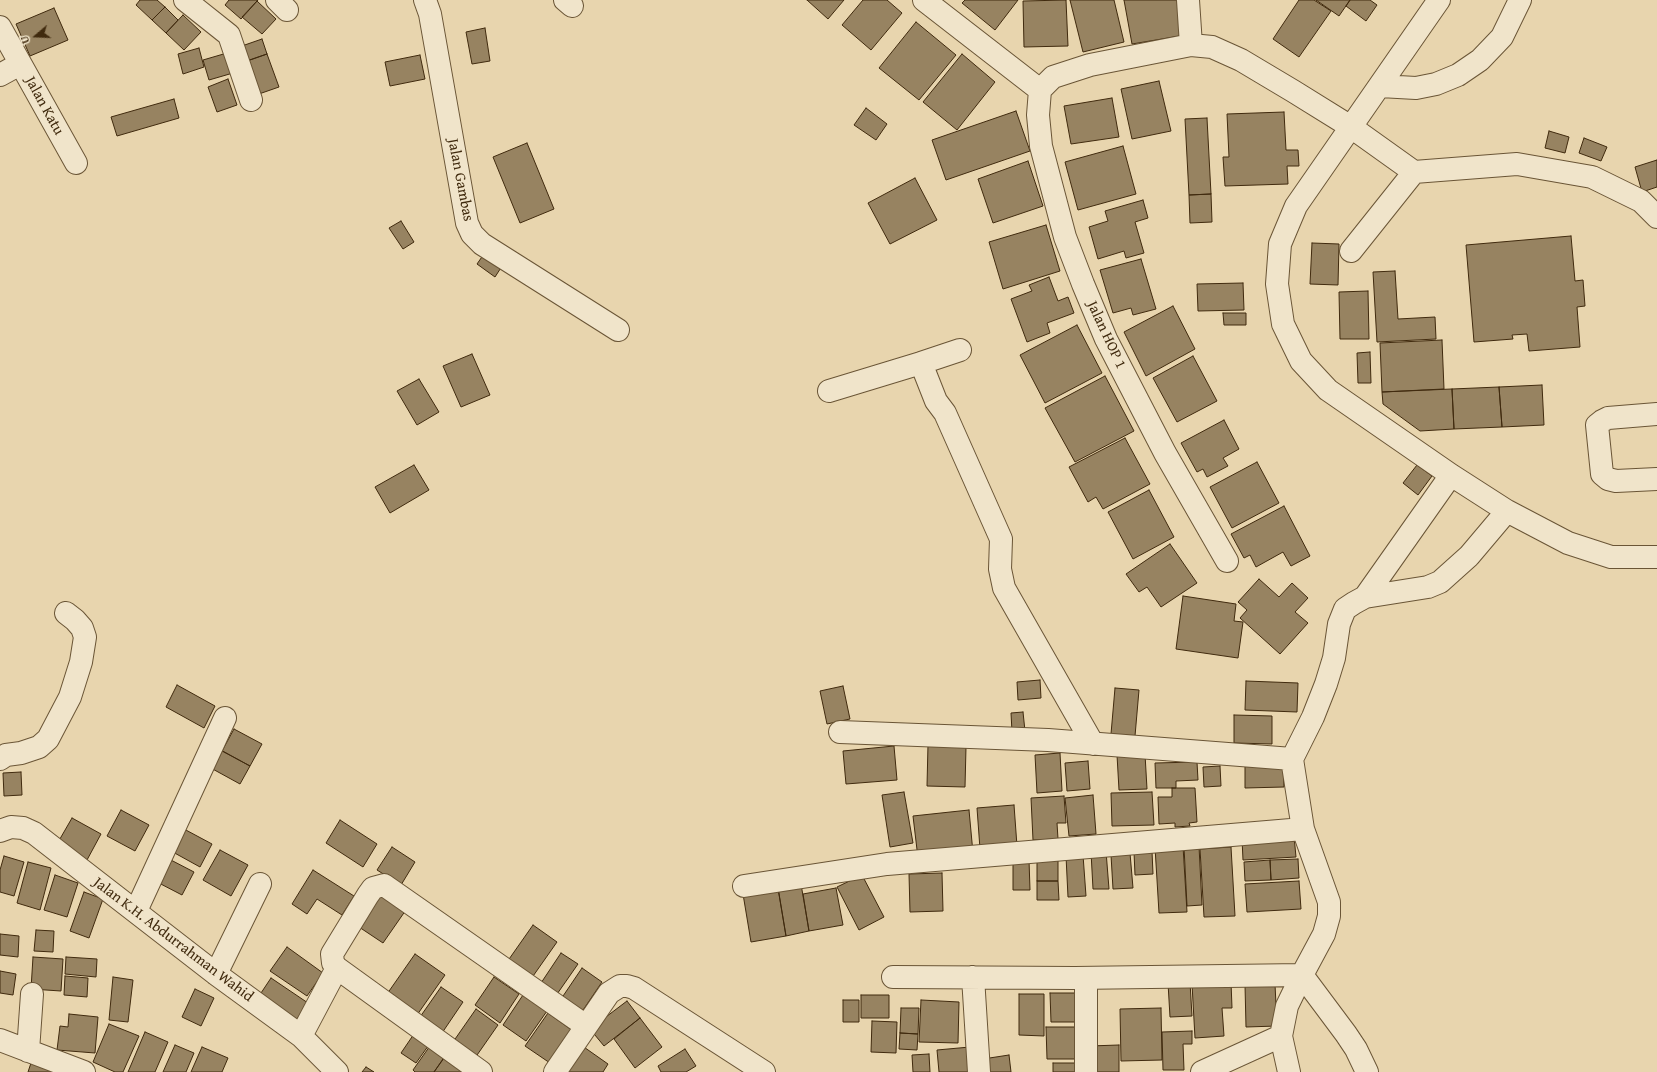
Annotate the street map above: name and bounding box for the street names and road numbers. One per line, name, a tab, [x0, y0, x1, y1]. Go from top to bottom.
street label: Jalan Katu	[21, 74, 67, 138]
street label: Jalan Gambas	[443, 137, 477, 223]
street label: Jalan HOP 1	[1083, 298, 1129, 372]
street label: Jalan K.H. Abdurrahman Wahid	[89, 874, 257, 1006]

